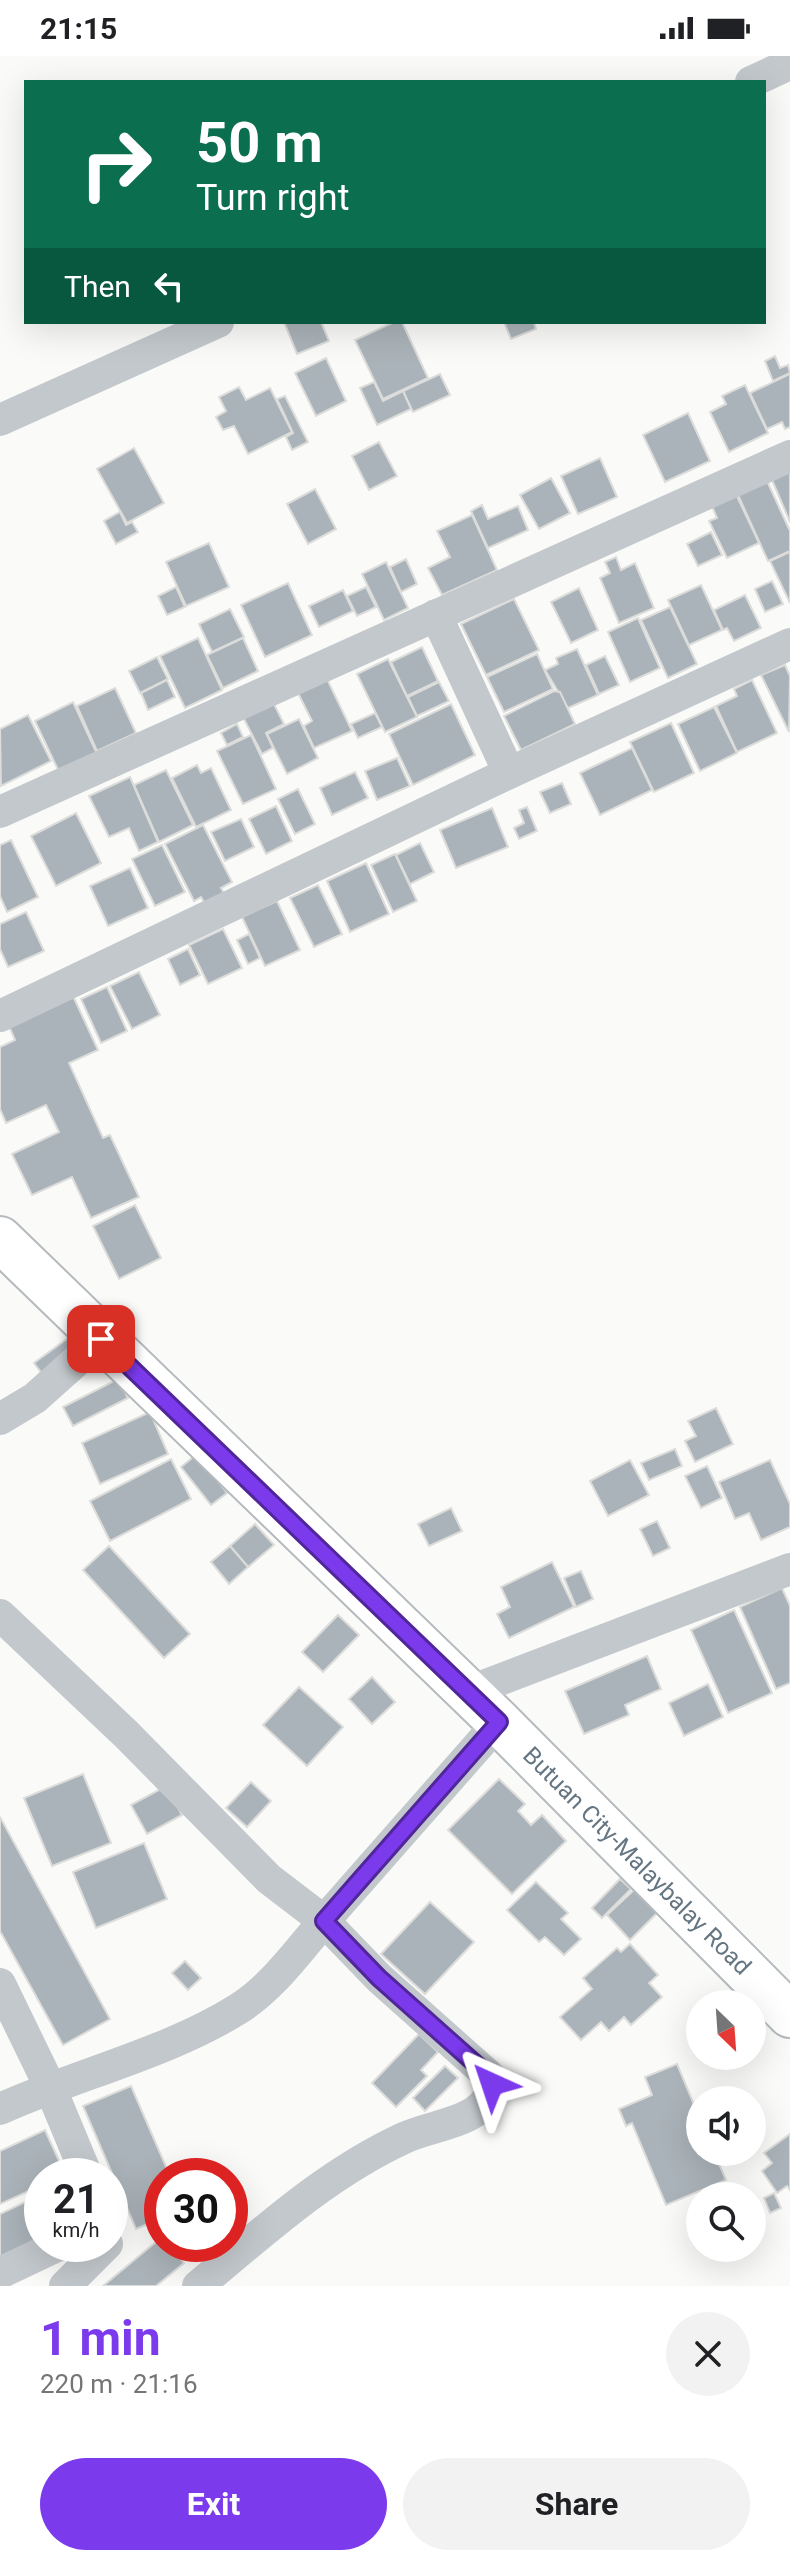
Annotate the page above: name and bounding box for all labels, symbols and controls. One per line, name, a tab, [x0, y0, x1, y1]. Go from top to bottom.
text: 21:15	[40, 11, 117, 46]
text: 50 m	[196, 110, 323, 176]
icon: right	[64, 112, 168, 216]
text: Turn right	[196, 177, 349, 219]
icon: left	[147, 264, 191, 308]
text: Then	[64, 269, 131, 304]
pin	[67, 1305, 135, 1373]
icon: arrive	[79, 1317, 123, 1361]
street label: Butuan City-Malaybalay Road	[517, 1741, 757, 1981]
north arrow	[686, 1990, 766, 2070]
map controls	[686, 1990, 766, 2262]
position arrow	[450, 2042, 534, 2126]
button: sound	[686, 2086, 766, 2166]
speed limit sign: 30	[144, 2158, 248, 2262]
text: 21	[53, 2176, 99, 2223]
button: search	[686, 2182, 766, 2262]
text: km/h	[53, 2218, 99, 2242]
text: 1 min	[40, 2310, 161, 2367]
button: close	[666, 2312, 750, 2396]
text: 220 m · 21:16	[40, 2369, 198, 2399]
button: Exit	[40, 2458, 387, 2550]
button: Share	[403, 2458, 750, 2550]

